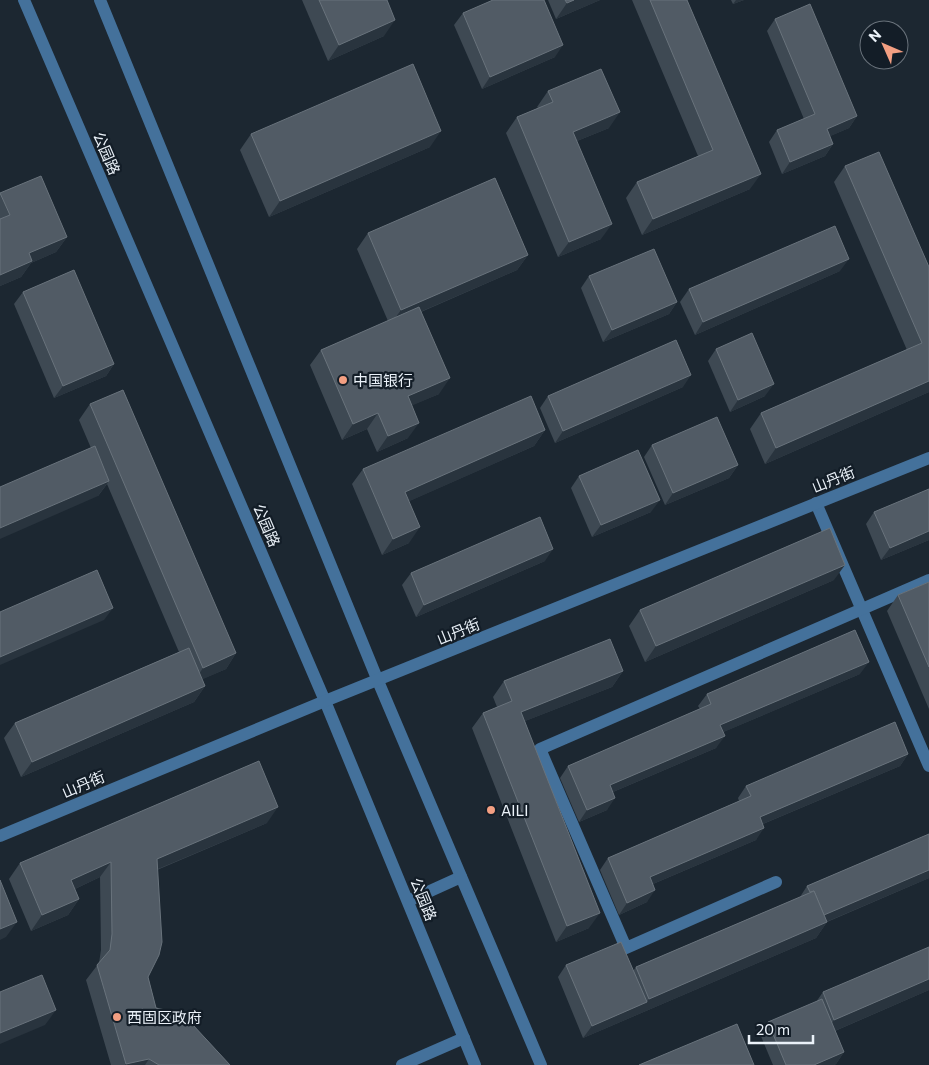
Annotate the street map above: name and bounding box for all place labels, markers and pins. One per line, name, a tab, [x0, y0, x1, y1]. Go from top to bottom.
place label: 中国银行	[353, 371, 413, 389]
marker: 中国银行	[337, 374, 349, 386]
place label: AILI	[501, 801, 528, 819]
marker: AILI	[485, 804, 497, 816]
place label: 西固区政府	[127, 1008, 202, 1026]
marker: 西固区政府	[111, 1011, 123, 1023]

